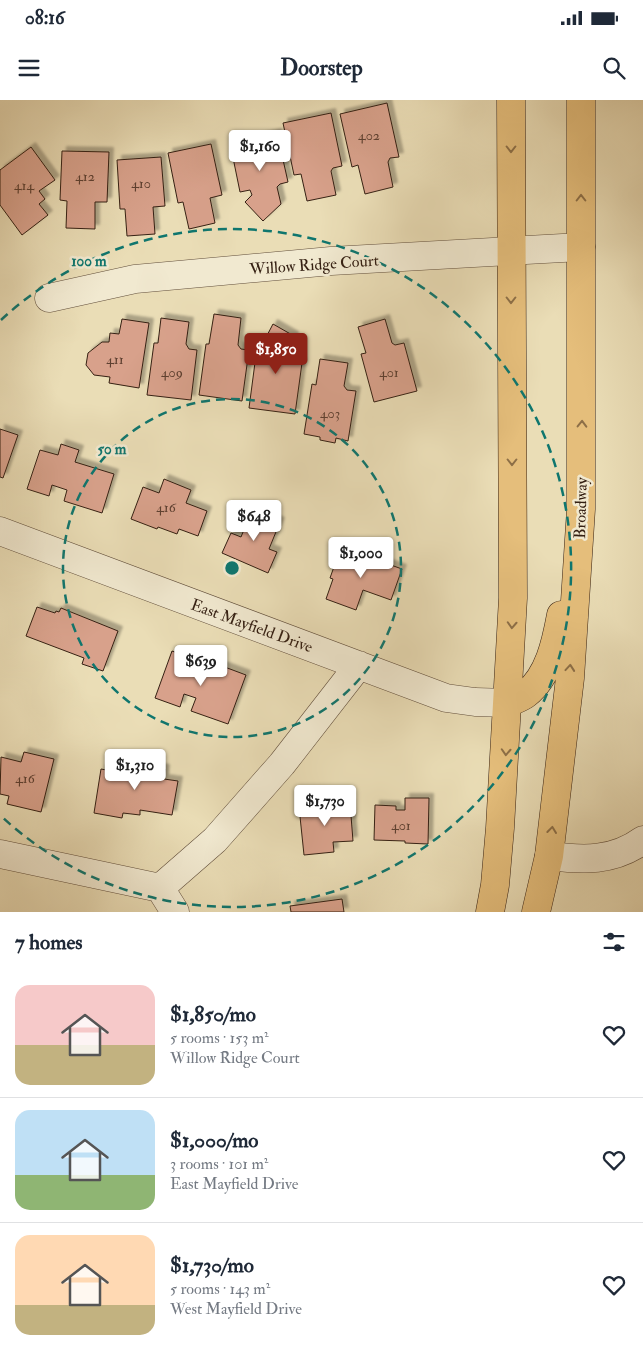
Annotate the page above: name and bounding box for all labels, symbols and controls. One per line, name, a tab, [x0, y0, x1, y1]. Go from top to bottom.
text: 08:16	[25, 6, 65, 30]
icon: menu	[15, 54, 43, 82]
text: Doorstep	[280, 54, 363, 82]
icon: search	[600, 54, 628, 82]
house number: 402	[358, 127, 380, 144]
pin: $1,160	[219, 130, 301, 172]
text: $1,160	[240, 136, 280, 156]
one-way arrow	[506, 145, 516, 153]
house number: 412	[75, 168, 95, 185]
house number: 410	[131, 175, 151, 192]
house number: 414	[14, 177, 35, 194]
one-way arrow	[576, 194, 586, 202]
street label: Willow Ridge Court	[248, 250, 380, 280]
text: 100 m	[71, 252, 107, 271]
one-way arrow	[506, 296, 516, 304]
pin: $1,850	[235, 332, 317, 375]
text: $1,850	[255, 339, 297, 359]
house number: 411	[106, 351, 124, 368]
house number: 409	[161, 364, 183, 381]
house number: 401	[379, 364, 399, 381]
house number: 403	[320, 405, 340, 422]
one-way arrow	[577, 419, 587, 427]
text: 50 m	[98, 440, 127, 459]
one-way arrow	[507, 459, 517, 467]
street label: Broadway	[570, 476, 592, 539]
house number: 416	[156, 499, 177, 516]
pin: $648	[224, 500, 284, 542]
text: $648	[237, 506, 271, 526]
pin: $1,000	[320, 536, 402, 579]
text: $1,000	[339, 543, 383, 563]
centre of rings	[223, 559, 241, 577]
street label: East Mayfield Drive	[188, 595, 316, 657]
one-way arrow	[507, 621, 518, 629]
pin: $639	[171, 644, 231, 687]
text: $639	[185, 651, 217, 671]
one-way arrow	[565, 664, 576, 672]
pin: $1,310	[94, 748, 176, 791]
one-way arrow	[500, 748, 511, 756]
text: $1,310	[116, 755, 154, 775]
house number: 416	[15, 770, 36, 787]
pin: $1,730	[284, 784, 366, 827]
text: $1,730	[305, 791, 345, 811]
house number: 401	[391, 817, 411, 834]
one-way arrow	[546, 826, 557, 834]
icon: filters	[600, 928, 628, 956]
text: 7 homes	[15, 929, 82, 956]
text: $1,850/mo	[170, 1001, 256, 1028]
icon: home	[55, 1005, 115, 1065]
icon: heart	[600, 1021, 628, 1049]
text: 5 rooms · 153 m²	[170, 1028, 269, 1048]
text: Willow Ridge Court	[170, 1048, 300, 1068]
text: $1,000/mo	[170, 1127, 258, 1154]
icon: home	[55, 1130, 115, 1190]
icon: heart	[600, 1146, 628, 1174]
text: 3 rooms · 101 m²	[170, 1154, 268, 1174]
text: East Mayfield Drive	[170, 1174, 298, 1194]
text: $1,730/mo	[170, 1252, 254, 1279]
icon: home	[55, 1255, 115, 1315]
icon: heart	[600, 1271, 628, 1299]
text: 5 rooms · 143 m²	[170, 1279, 270, 1299]
text: West Mayfield Drive	[170, 1299, 302, 1319]

